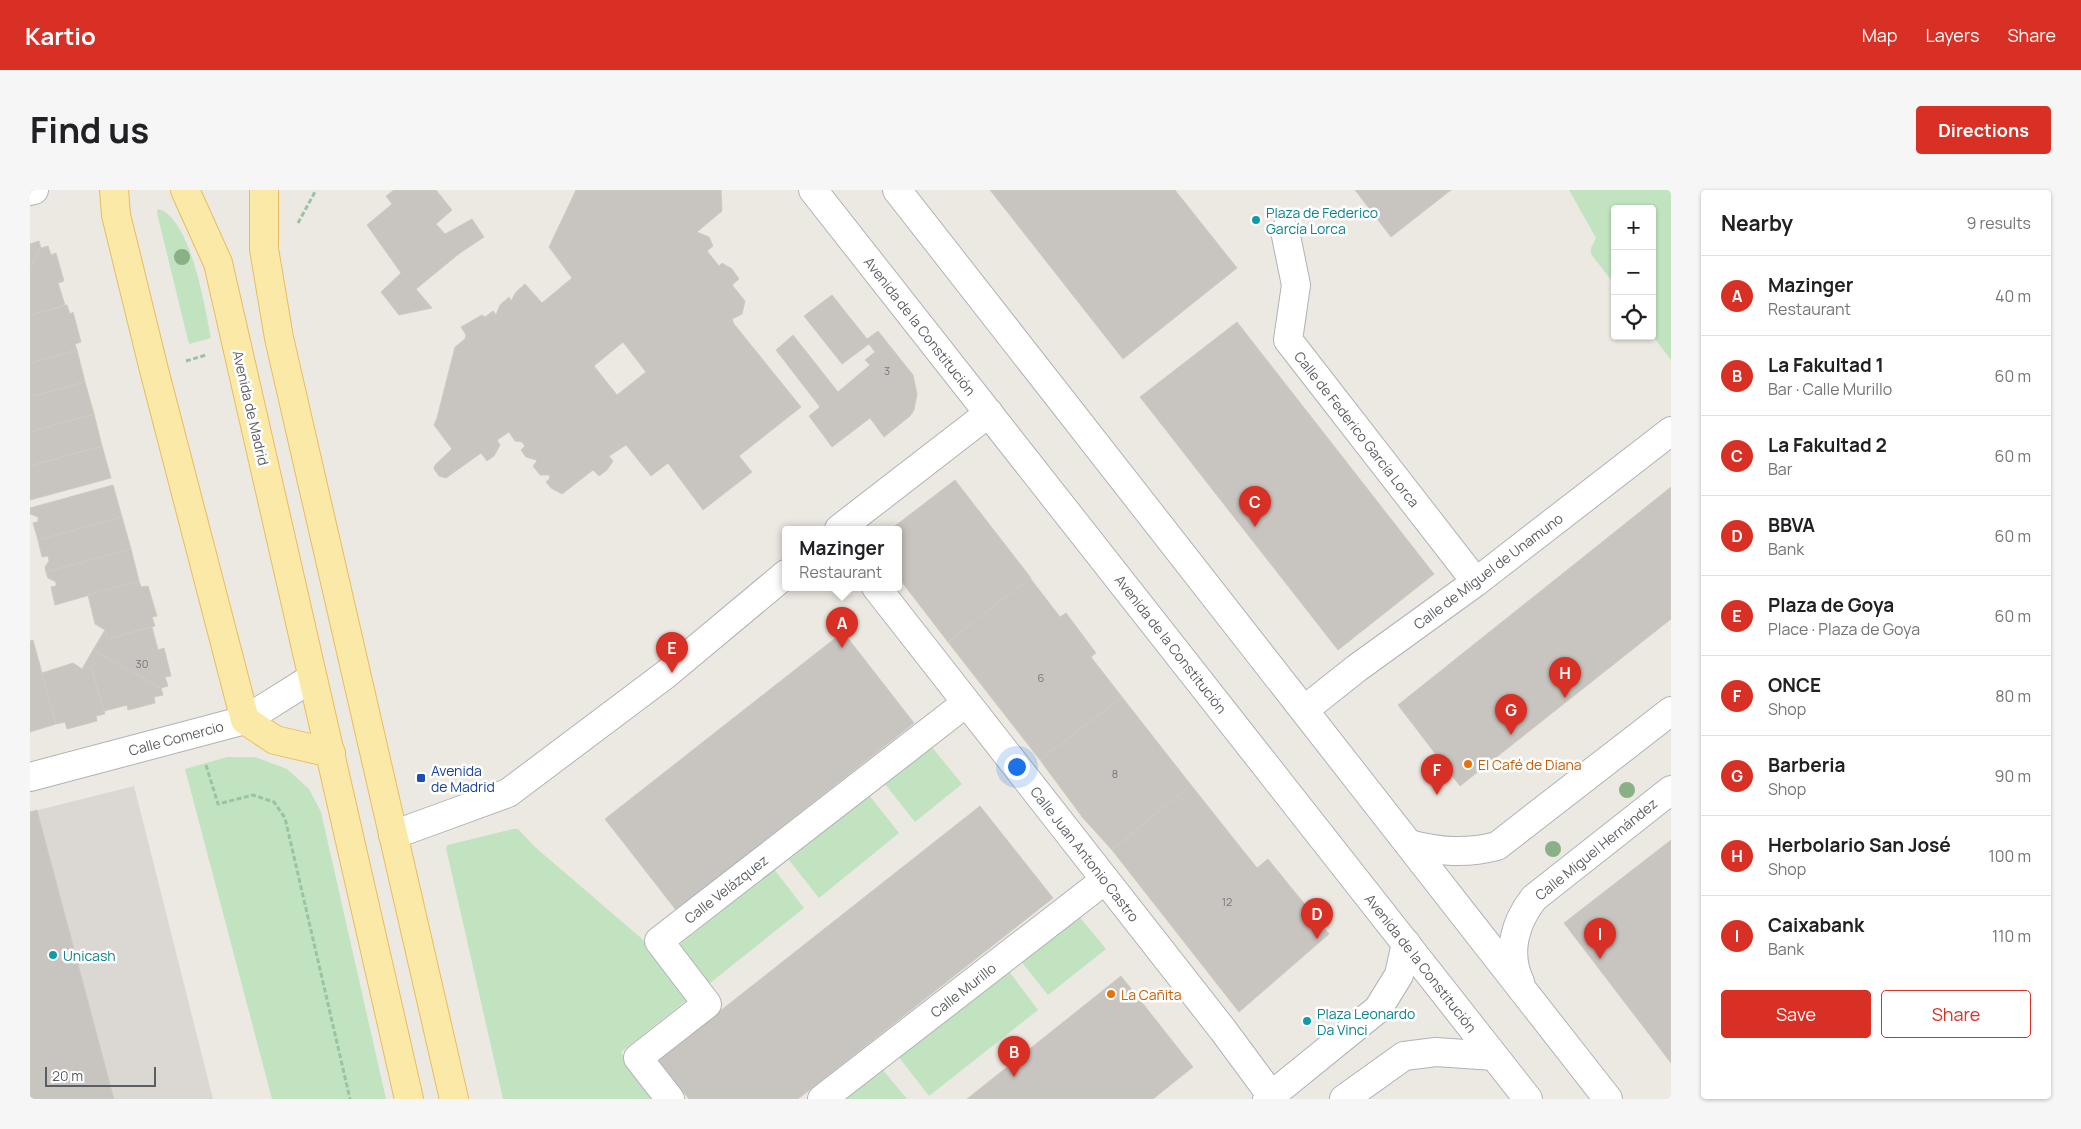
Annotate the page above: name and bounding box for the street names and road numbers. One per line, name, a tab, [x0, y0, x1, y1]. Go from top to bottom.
street label: Avenida de la Constitución	[860, 253, 980, 399]
street label: Calle de Federico García Lorca	[1290, 347, 1424, 511]
street label: Avenida de Madrid	[229, 349, 273, 467]
street label: Calle de Miguel de Unamuno	[1409, 509, 1567, 633]
street label: Avenida de la Constitución	[1111, 571, 1231, 717]
street label: Calle Comercio	[126, 716, 226, 760]
street label: Calle Juan Antonio Castro	[1026, 783, 1144, 925]
street label: Calle Miguel Hernández	[1531, 794, 1661, 904]
street label: Calle Velázquez	[680, 850, 772, 928]
street label: Avenida de la Constitución	[1361, 890, 1481, 1036]
street label: Calle Murillo	[926, 958, 1000, 1022]

